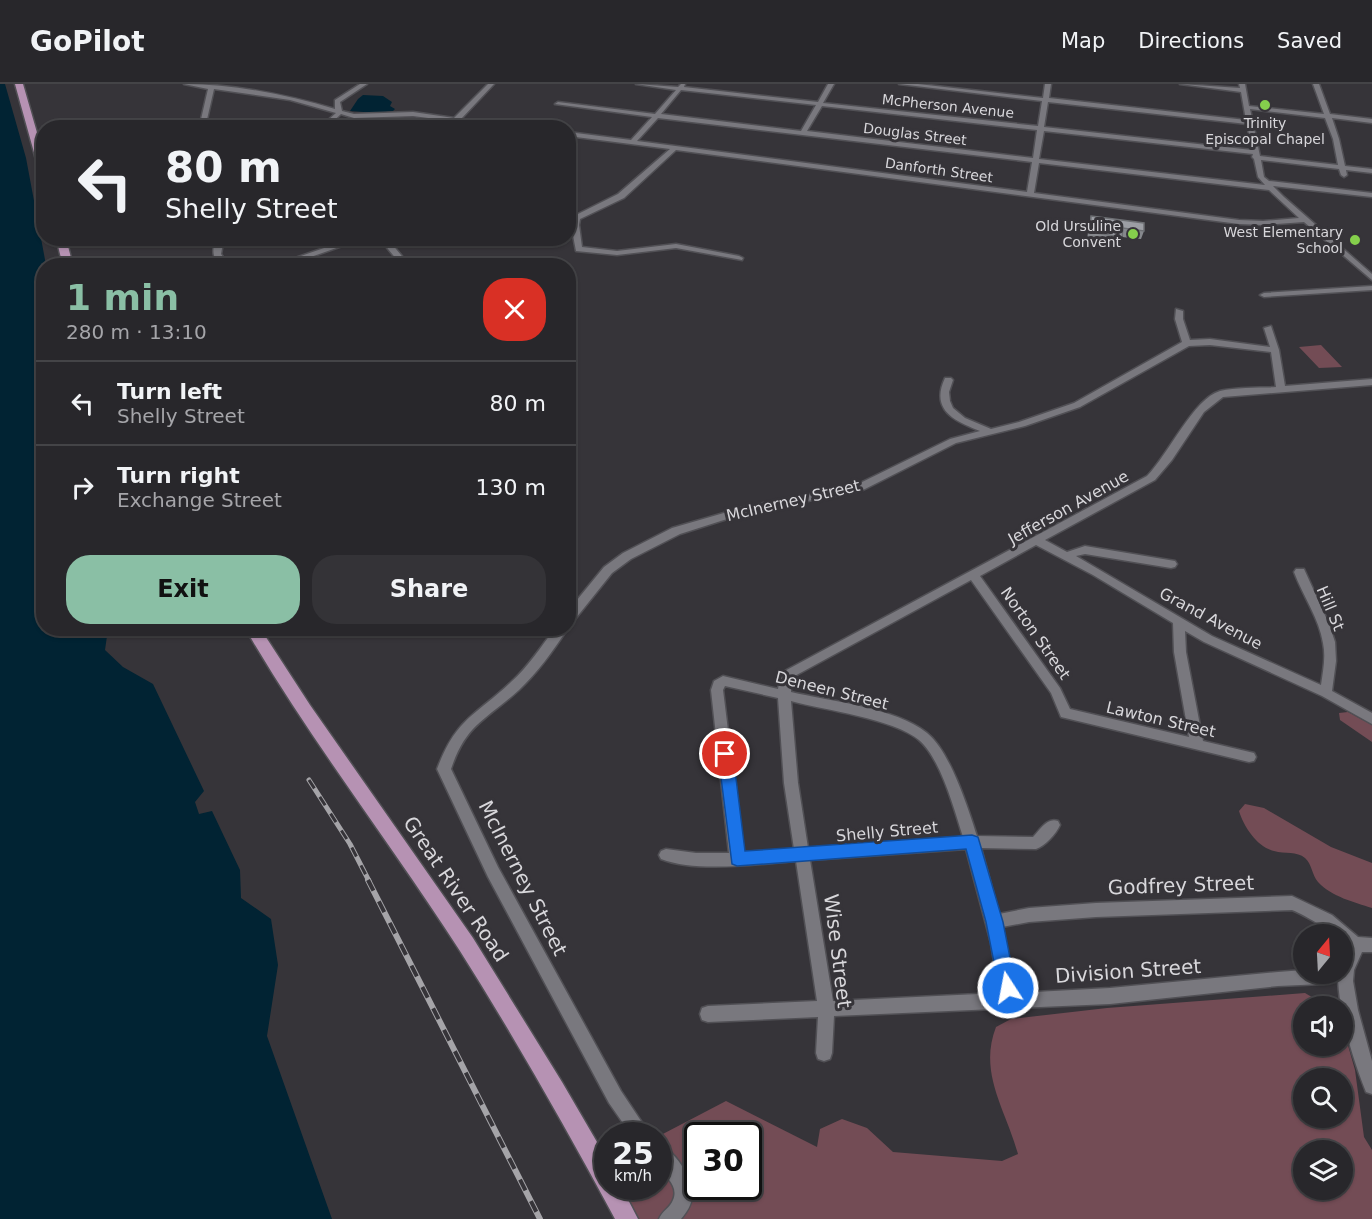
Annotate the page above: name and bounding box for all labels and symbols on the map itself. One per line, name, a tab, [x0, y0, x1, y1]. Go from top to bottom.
street label: McPherson Avenue	[881, 91, 1015, 121]
marker: Trinity Episcopal Chapel	[1258, 98, 1272, 112]
place label: Trinity Episcopal Chapel	[1205, 115, 1325, 147]
street label: Douglas Street	[862, 120, 968, 148]
street label: Danforth Street	[884, 155, 995, 186]
place label: Old Ursuline Convent	[1035, 218, 1122, 250]
place label: West Elementary School	[1224, 224, 1343, 256]
marker: Old Ursuline Convent	[1126, 227, 1140, 241]
marker: West Elementary School	[1348, 233, 1362, 247]
street label: Jefferson Avenue	[1004, 466, 1132, 549]
street label: McInerney Street	[724, 476, 862, 525]
street label: Grand Avenue	[1156, 583, 1265, 653]
street label: Hill St	[1313, 583, 1348, 633]
street label: Norton Street	[997, 584, 1074, 683]
street label: Deneen Street	[773, 667, 890, 714]
street label: Lawton Street	[1104, 698, 1217, 741]
pin	[699, 728, 750, 779]
street label: McInerney Street	[474, 796, 573, 960]
street label: Great River Road	[398, 812, 514, 966]
street label: Shelly Street	[835, 818, 939, 845]
street label: Godfrey Street	[1107, 870, 1255, 900]
street label: Wise Street	[819, 893, 857, 1010]
north arrow	[1293, 924, 1353, 984]
street label: Division Street	[1054, 954, 1202, 988]
position arrow	[976, 956, 1040, 1020]
speed limit sign: 30	[684, 1122, 762, 1200]

